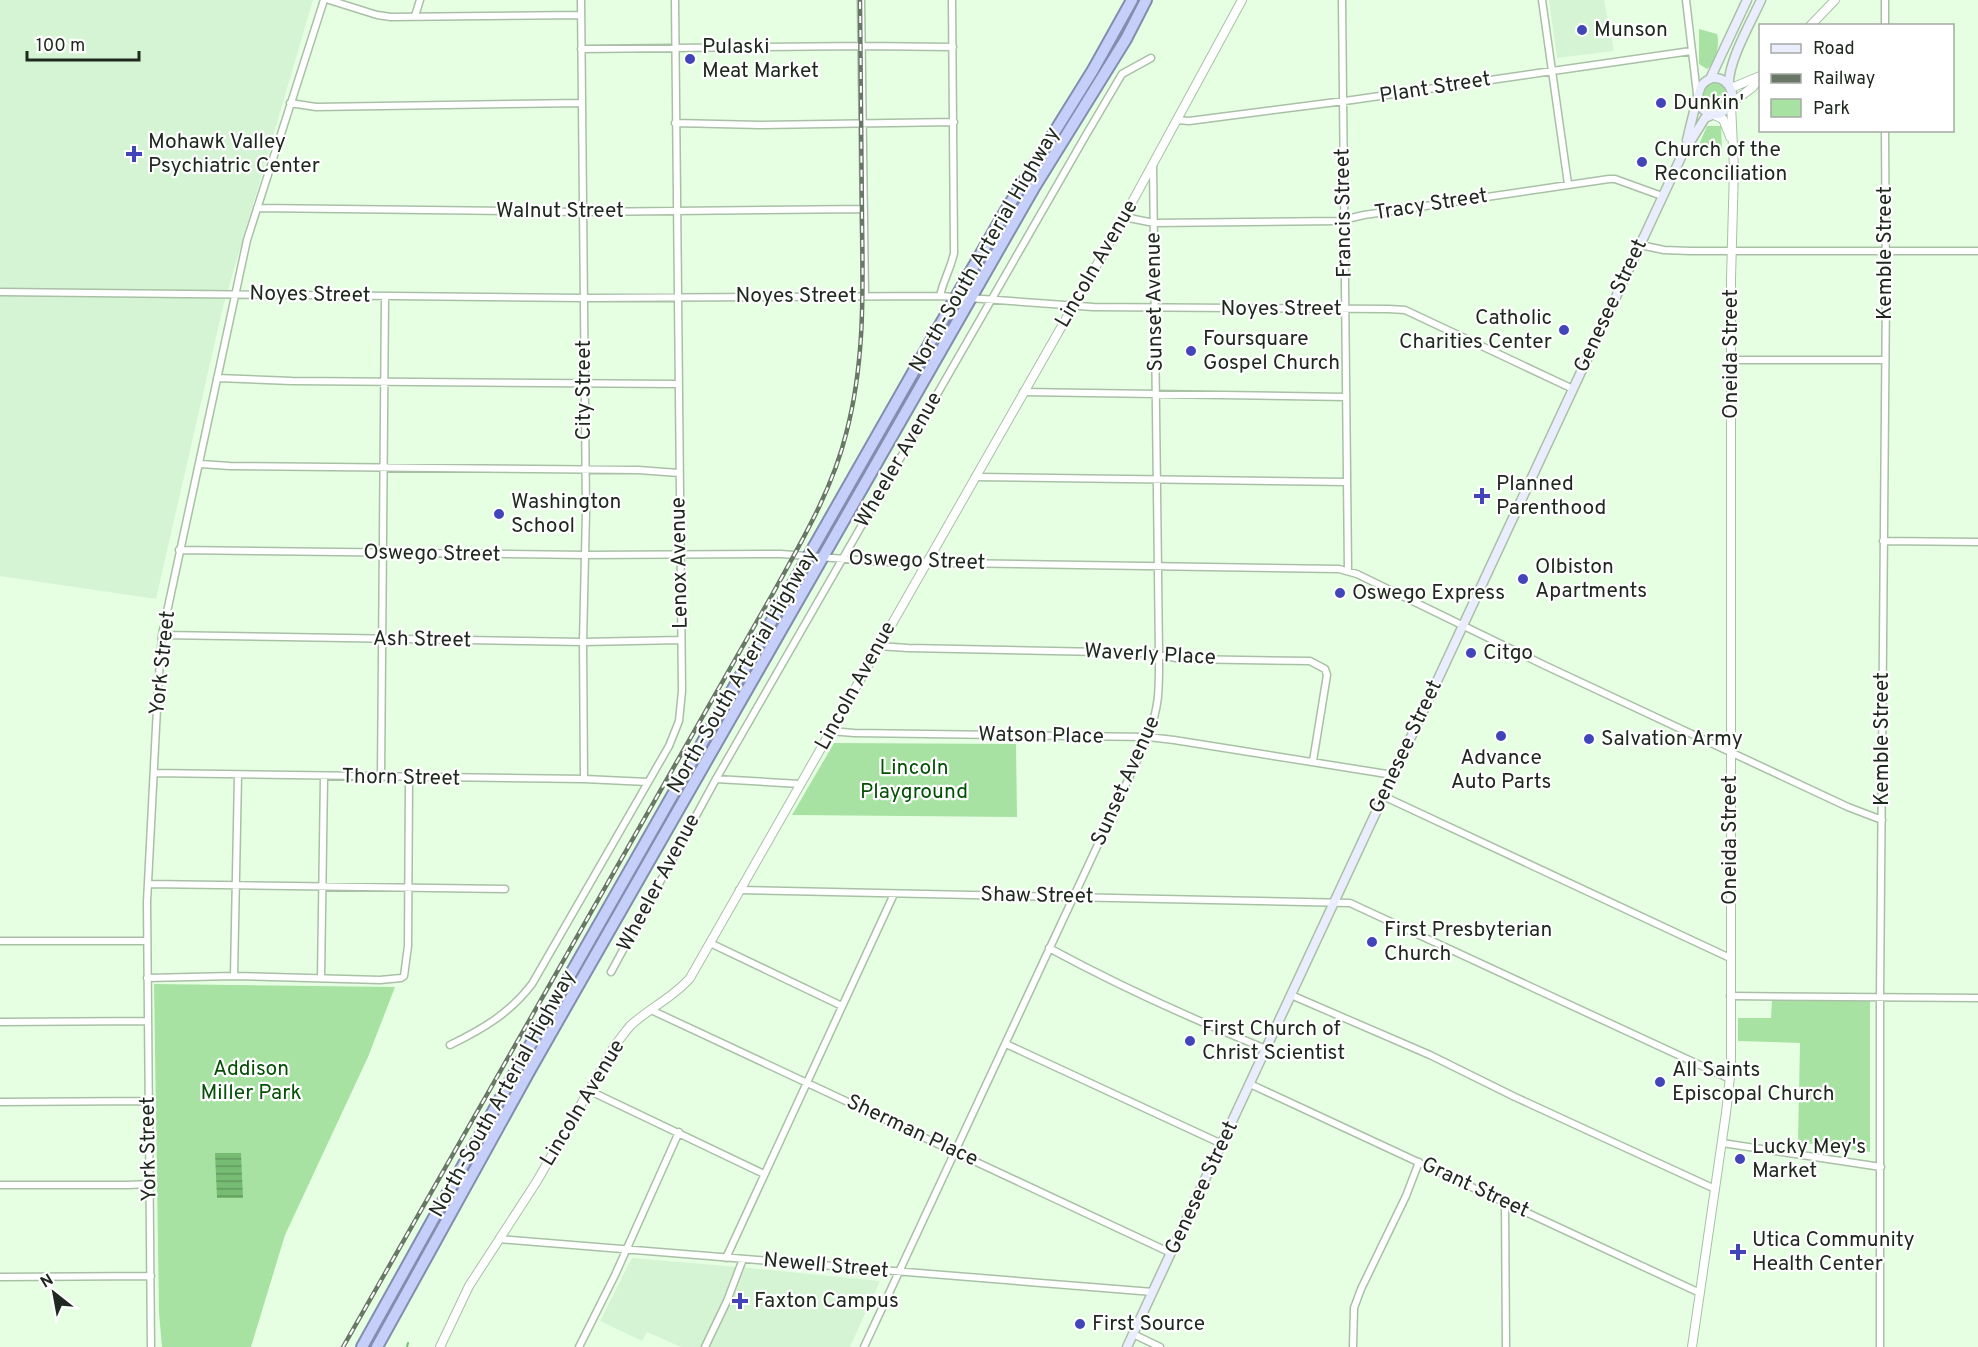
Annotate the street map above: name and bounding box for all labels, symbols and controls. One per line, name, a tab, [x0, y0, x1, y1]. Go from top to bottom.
place label: Munson	[1594, 17, 1668, 44]
marker: Munson	[1575, 23, 1589, 37]
scale bar	[27, 24, 140, 62]
legend	[1759, 24, 1954, 132]
place label: Pulaski Meat Market	[702, 34, 819, 85]
text: 100 m	[36, 35, 85, 58]
text: Road	[1813, 38, 1855, 61]
marker: Pulaski Meat Market	[683, 52, 697, 66]
street label: Plant Street	[1377, 66, 1493, 110]
text: Railway	[1813, 68, 1875, 91]
place label: Dunkin'	[1673, 90, 1744, 117]
marker: Dunkin'	[1654, 96, 1668, 110]
text: Park	[1813, 98, 1850, 121]
street label: North-South Arterial Highway	[904, 122, 1066, 378]
place label: Mohawk Valley Psychiatric Center	[148, 129, 320, 180]
place label: Church of the Reconciliation	[1654, 137, 1787, 188]
marker: Mohawk Valley Psychiatric Center	[125, 145, 143, 163]
street label: Francis Street	[1329, 148, 1359, 278]
marker: Church of the Reconciliation	[1635, 155, 1649, 169]
street label: Tracy Street	[1373, 183, 1489, 227]
street label: Kemble Street	[1872, 186, 1899, 320]
street label: Lincoln Avenue	[1050, 195, 1144, 333]
street label: Walnut Street	[496, 198, 624, 225]
street label: Sunset Avenue	[1140, 232, 1170, 372]
street label: Genesee Street	[1568, 235, 1654, 377]
street label: Noyes Street	[249, 280, 371, 310]
street label: Noyes Street	[735, 283, 857, 310]
street label: Oneida Street	[1718, 289, 1745, 419]
street label: Noyes Street	[1220, 296, 1342, 323]
place label: Catholic Charities Center	[1399, 305, 1552, 356]
marker: Catholic Charities Center	[1557, 323, 1571, 337]
place label: Foursquare Gospel Church	[1203, 326, 1340, 377]
street label: City Street	[571, 340, 598, 440]
marker: Foursquare Gospel Church	[1184, 344, 1198, 358]
street label: Wheeler Avenue	[849, 387, 949, 533]
place label: Planned Parenthood	[1496, 471, 1606, 522]
marker: Planned Parenthood	[1473, 487, 1491, 505]
place label: Washington School	[511, 489, 621, 540]
street label: Lenox Avenue	[665, 497, 695, 629]
marker: Washington School	[492, 507, 506, 521]
street label: Oswego Street	[363, 539, 501, 569]
street label: North-South Arterial Highway	[662, 543, 824, 799]
street label: Oswego Street	[848, 545, 986, 577]
place label: Olbiston Apartments	[1535, 554, 1647, 605]
marker: Olbiston Apartments	[1516, 572, 1530, 586]
place label: Oswego Express	[1352, 580, 1505, 607]
marker: Oswego Express	[1333, 586, 1347, 600]
street label: York Street	[144, 609, 182, 717]
street label: Lincoln Avenue	[809, 617, 903, 755]
street label: Ash Street	[372, 626, 472, 654]
street label: Waverly Place	[1083, 638, 1217, 672]
place label: Citgo	[1483, 640, 1533, 667]
marker: Citgo	[1464, 646, 1478, 660]
street label: Kemble Street	[1869, 672, 1896, 806]
street label: Genesee Street	[1363, 676, 1449, 818]
street label: Sunset Avenue	[1085, 712, 1167, 850]
street label: Watson Place	[978, 721, 1104, 751]
place label: Salvation Army	[1601, 726, 1743, 753]
marker: Advance Auto Parts	[1494, 729, 1508, 743]
marker: Salvation Army	[1582, 732, 1596, 746]
place label: Advance Auto Parts	[1451, 745, 1551, 796]
park label: Lincoln Playground	[860, 755, 968, 806]
street label: Thorn Street	[341, 763, 461, 793]
street label: Oneida Street	[1717, 775, 1744, 905]
street label: Wheeler Avenue	[611, 809, 707, 957]
street label: Shaw Street	[980, 882, 1094, 910]
place label: First Presbyterian Church	[1384, 917, 1552, 968]
marker: First Presbyterian Church	[1365, 935, 1379, 949]
street label: North-South Arterial Highway	[424, 965, 582, 1223]
place label: First Church of Christ Scientist	[1202, 1016, 1345, 1067]
marker: First Church of Christ Scientist	[1183, 1034, 1197, 1048]
street label: Lincoln Avenue	[535, 1035, 631, 1171]
park label: Addison Miller Park	[200, 1056, 302, 1107]
place label: All Saints Episcopal Church	[1672, 1057, 1835, 1108]
marker: All Saints Episcopal Church	[1653, 1075, 1667, 1089]
street label: Sherman Place	[842, 1089, 982, 1173]
street label: York Street	[135, 1096, 163, 1202]
street label: Genesee Street	[1159, 1117, 1245, 1259]
place label: Lucky Mey's Market	[1752, 1134, 1866, 1185]
street label: Grant Street	[1417, 1151, 1533, 1225]
marker: Lucky Mey's Market	[1733, 1152, 1747, 1166]
place label: Utica Community Health Center	[1752, 1227, 1915, 1278]
marker: Utica Community Health Center	[1729, 1243, 1747, 1261]
street label: Newell Street	[762, 1247, 890, 1285]
north arrow	[24, 1263, 84, 1323]
text: N	[37, 1270, 57, 1293]
place label: Faxton Campus	[754, 1288, 899, 1315]
marker: Faxton Campus	[731, 1292, 749, 1310]
place label: First Source	[1092, 1311, 1205, 1338]
marker: First Source	[1073, 1317, 1087, 1331]

